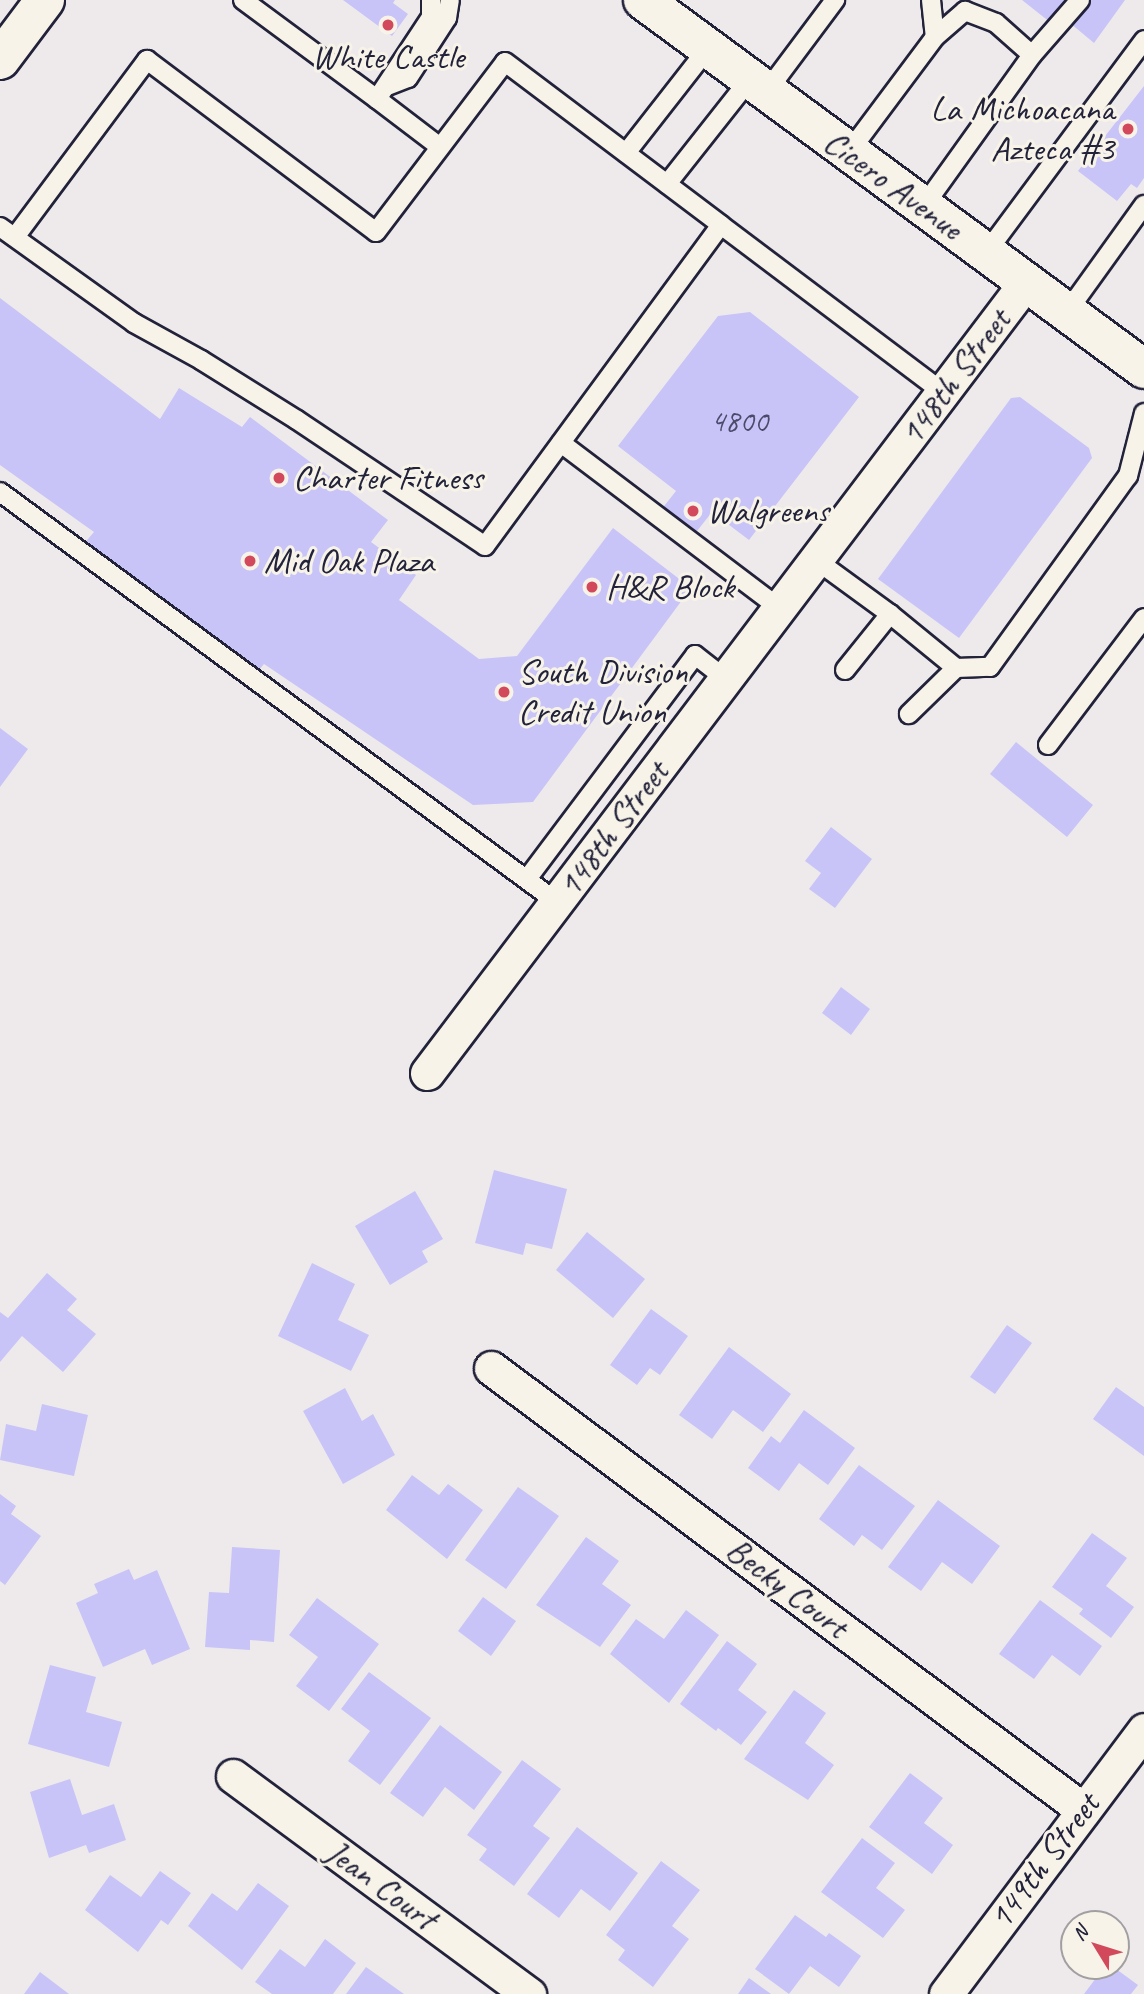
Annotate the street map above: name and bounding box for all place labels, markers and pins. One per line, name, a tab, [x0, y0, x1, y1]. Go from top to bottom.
marker: White Castle	[380, 17, 396, 33]
place label: White Castle	[311, 36, 465, 78]
place label: La Michoacana Azteca #3	[930, 88, 1114, 170]
marker: La Michoacana Azteca #3	[1120, 121, 1136, 137]
place label: Charter Fitness	[293, 457, 483, 499]
marker: Charter Fitness	[271, 470, 287, 486]
place label: Walgreens	[707, 490, 829, 532]
marker: Walgreens	[685, 503, 701, 519]
place label: Mid Oak Plaza	[264, 540, 435, 582]
marker: Mid Oak Plaza	[242, 553, 258, 569]
place label: H&R Block	[606, 566, 735, 608]
marker: H&R Block	[584, 579, 600, 595]
place label: South Division Credit Union	[518, 651, 688, 733]
marker: South Division Credit Union	[496, 684, 512, 700]

